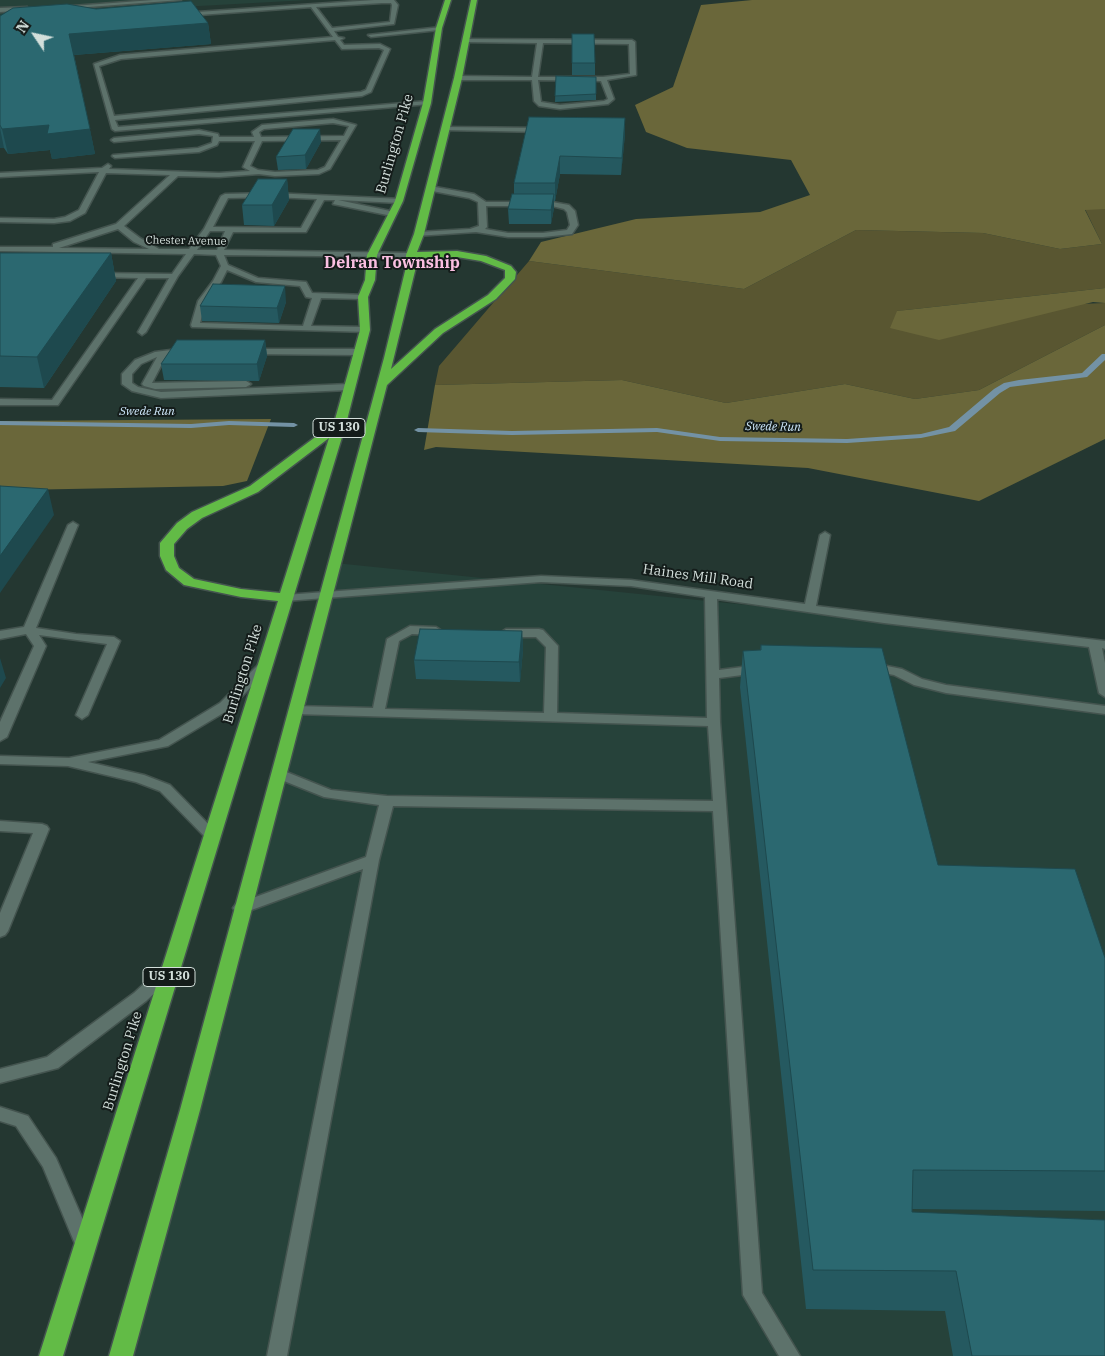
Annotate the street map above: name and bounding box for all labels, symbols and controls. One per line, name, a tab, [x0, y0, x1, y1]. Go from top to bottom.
north arrow	[10, 10, 60, 60]
text: N	[12, 17, 33, 36]
street label: Burlington Pike	[373, 92, 417, 196]
street label: Chester Avenue	[145, 234, 227, 248]
district label: Delran Township	[324, 253, 460, 273]
water label: Swede Run	[119, 405, 175, 419]
road number: US 130	[313, 418, 365, 438]
water label: Swede Run	[745, 419, 801, 435]
street label: Haines Mill Road	[642, 561, 754, 593]
street label: Burlington Pike	[220, 622, 266, 726]
road number: US 130	[143, 968, 195, 986]
street label: Burlington Pike	[100, 1009, 146, 1113]

